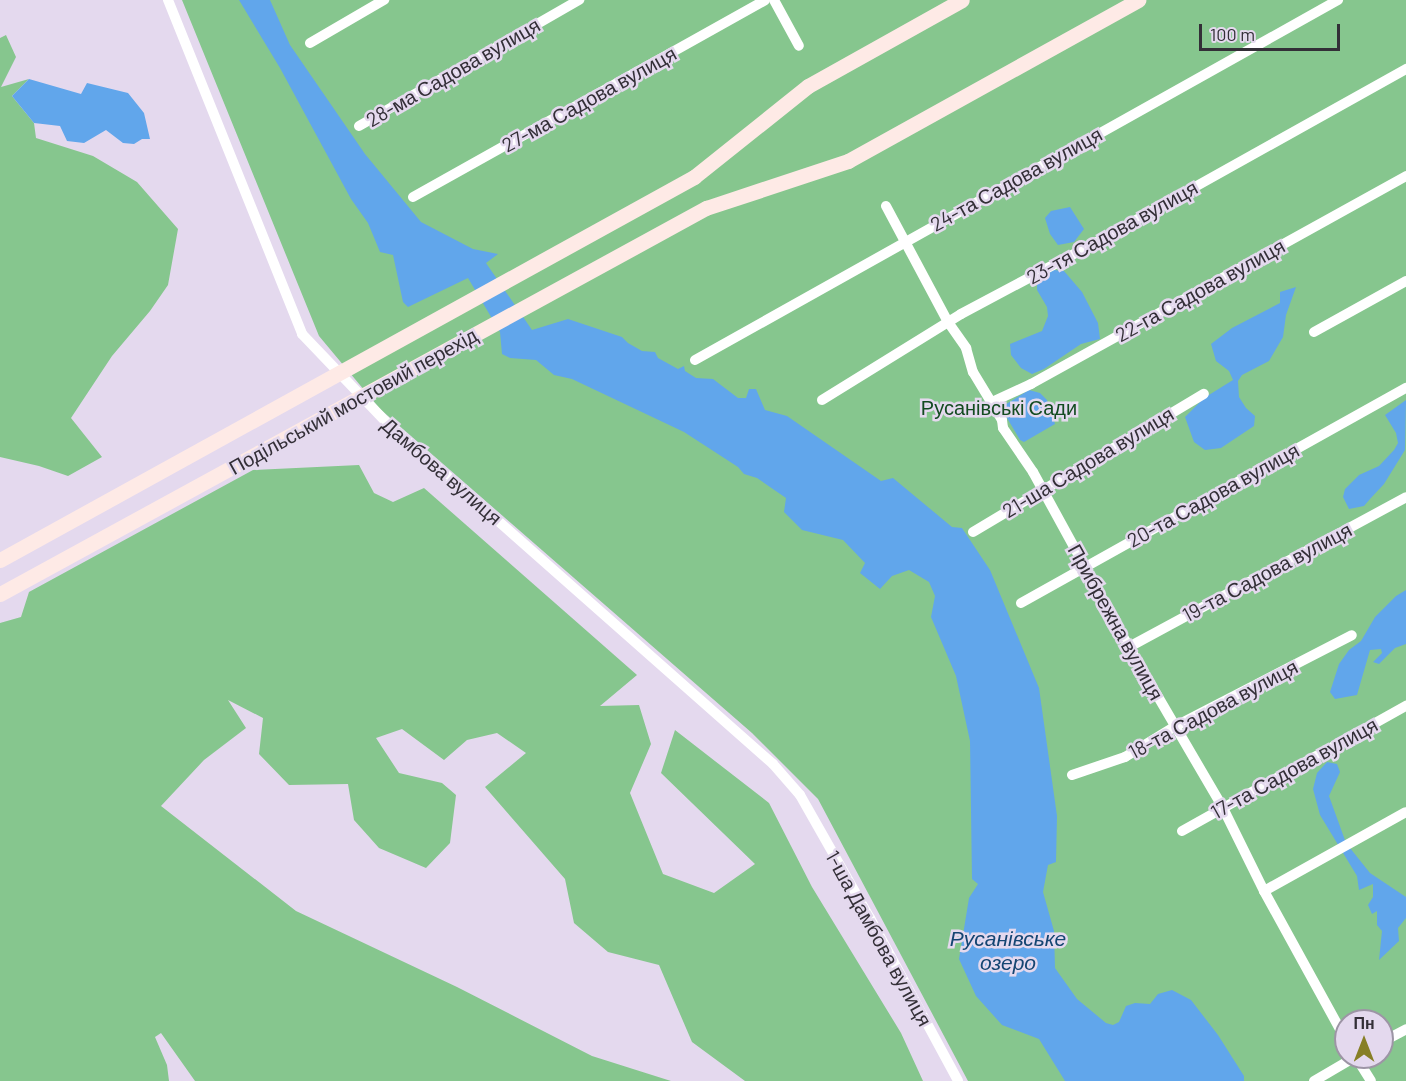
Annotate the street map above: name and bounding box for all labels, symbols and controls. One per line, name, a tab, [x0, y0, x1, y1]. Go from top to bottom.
street label: 28-ма Садова вулиця	[362, 12, 544, 132]
scale bar	[1202, 12, 1343, 50]
text: 100 m	[1210, 23, 1255, 45]
street label: 27-ма Садова вулиця	[498, 41, 680, 157]
street label: 24-та Садова вулиця	[926, 122, 1106, 236]
street label: 23-тя Садова вулиця	[1022, 175, 1202, 289]
street label: 22-га Садова вулиця	[1111, 233, 1289, 347]
street label: Подільський мостовий перехід	[224, 322, 482, 480]
park label: Русанівські Сади	[921, 395, 1077, 419]
street label: 21-ша Садова вулиця	[998, 401, 1178, 523]
street label: Дамбова вулиця	[377, 412, 507, 530]
street label: 20-та Садова вулиця	[1123, 438, 1303, 552]
street label: 19-та Садова вулиця	[1178, 517, 1356, 627]
street label: Прибрежна вулиця	[1063, 540, 1169, 704]
street label: 18-та Садова вулиця	[1124, 654, 1302, 764]
street label: 17-та Садова вулиця	[1206, 712, 1382, 824]
street label: 1-ша Дамбова вулиця	[821, 846, 937, 1030]
water label: Русанівське озеро	[950, 925, 1066, 975]
north arrow	[1334, 1009, 1394, 1069]
text: Пн	[1353, 1013, 1375, 1032]

